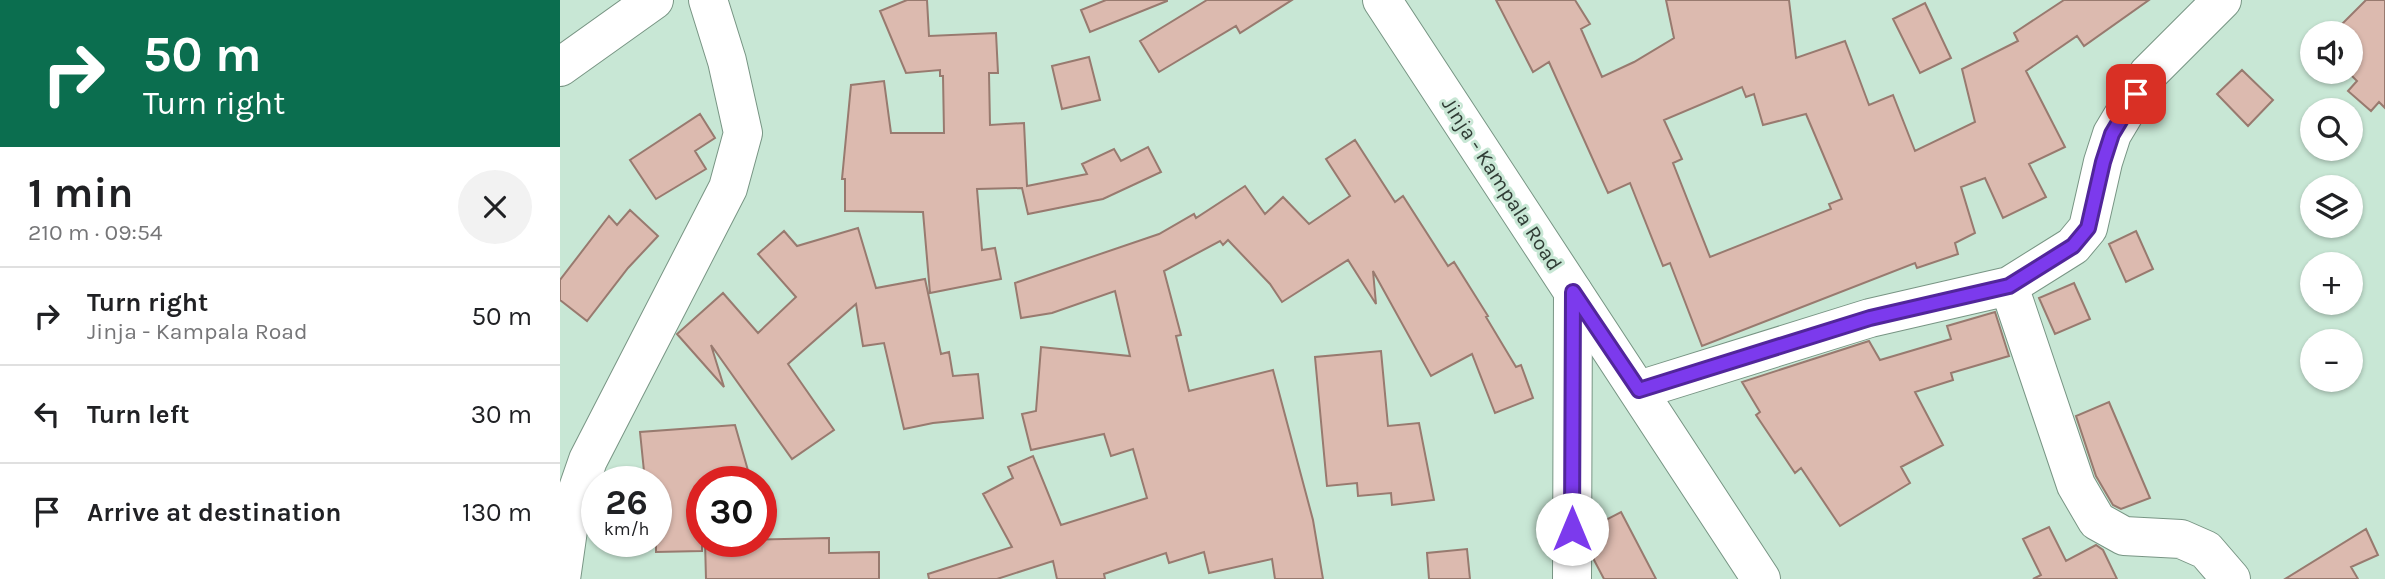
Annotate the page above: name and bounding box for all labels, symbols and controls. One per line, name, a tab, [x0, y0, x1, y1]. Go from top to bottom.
map controls	[2300, 21, 2363, 392]
button: sound	[2300, 21, 2363, 84]
text: 50 m	[143, 26, 261, 83]
icon: right	[28, 28, 119, 119]
pin	[2106, 64, 2166, 124]
icon: arrive	[2117, 75, 2155, 113]
text: Turn right	[143, 85, 285, 122]
street label: Jinja - Kampala Road	[1437, 93, 1567, 275]
button: search	[2300, 98, 2363, 161]
text: 1 min	[28, 168, 133, 218]
button: close	[458, 170, 532, 244]
button: layers	[2300, 175, 2363, 238]
text: 210 m · 09:54	[28, 219, 163, 246]
button: +	[2300, 252, 2363, 315]
text: Turn right	[87, 287, 208, 318]
icon: right	[28, 297, 66, 335]
text: 50 m	[471, 301, 532, 332]
text: Jinja - Kampala Road	[87, 318, 308, 345]
button: −	[2300, 329, 2363, 392]
icon: left	[28, 395, 66, 433]
text: Turn left	[87, 399, 189, 430]
text: 30 m	[471, 399, 532, 430]
speed limit sign: 30	[686, 466, 777, 557]
text: 26	[605, 482, 648, 523]
position arrow	[1535, 492, 1609, 566]
icon: arrive	[28, 493, 66, 531]
text: Arrive at destination	[87, 497, 341, 528]
text: 130 m	[462, 497, 532, 528]
text: km/h	[604, 518, 649, 540]

